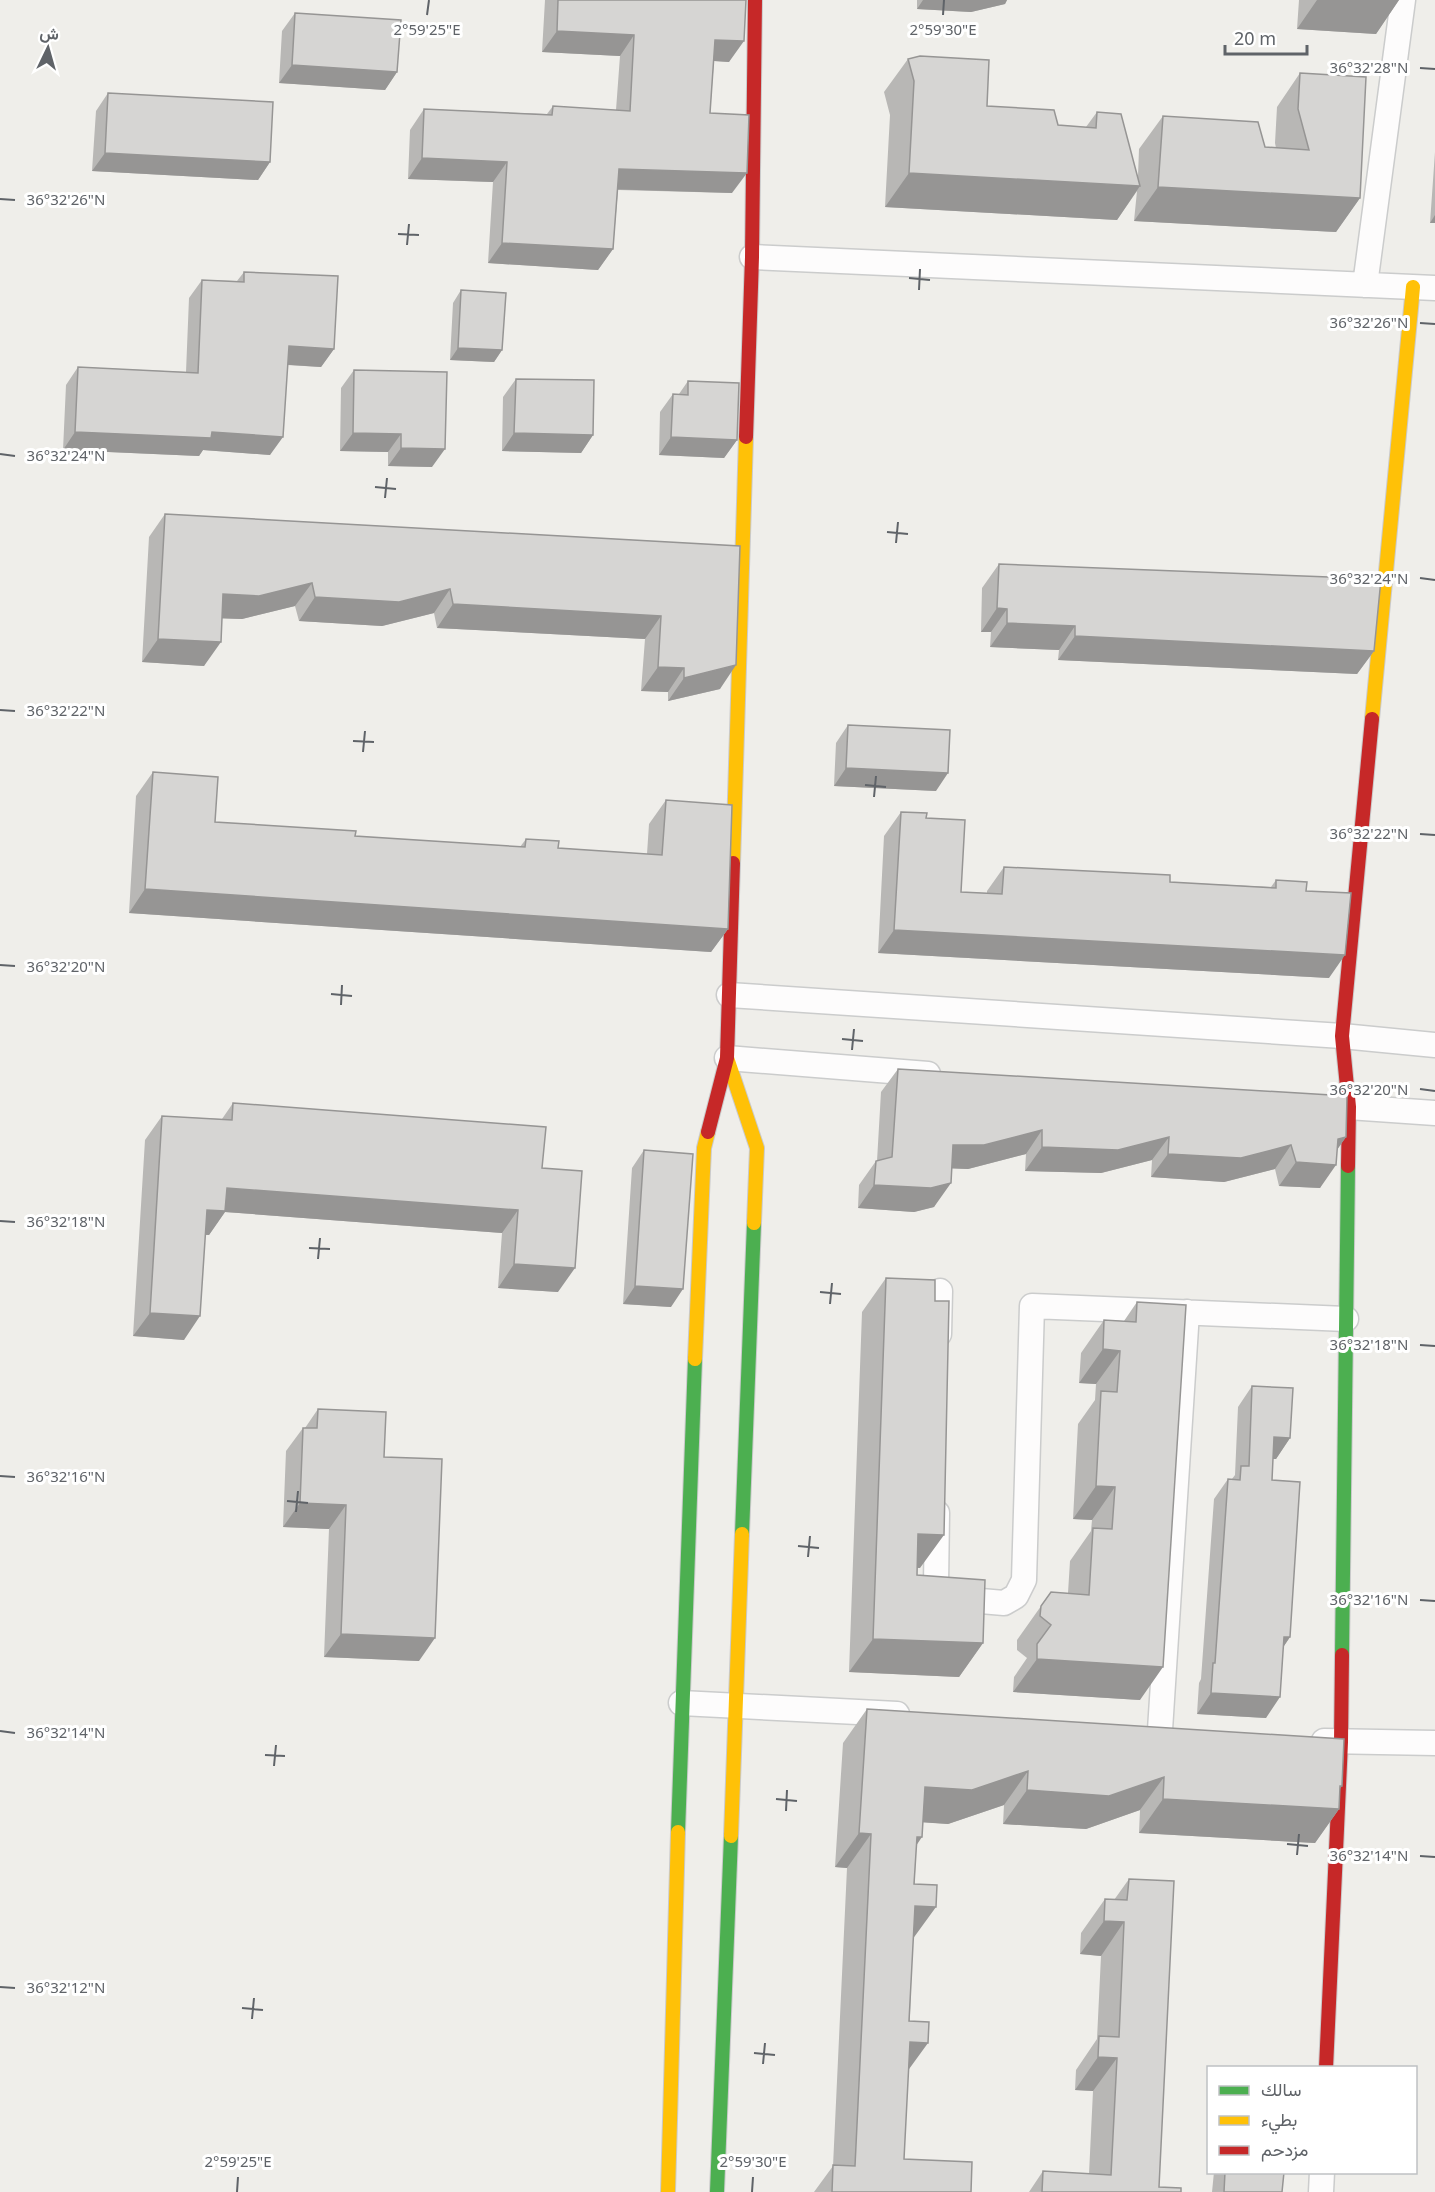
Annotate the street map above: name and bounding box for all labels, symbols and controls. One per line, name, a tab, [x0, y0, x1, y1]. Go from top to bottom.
north arrow	[18, 18, 78, 78]
scale bar	[1225, 18, 1308, 56]
text: 2°59'25"E	[393, 19, 461, 39]
text: 2°59'30"E	[909, 19, 977, 39]
text: ش	[39, 21, 60, 45]
text: 20 m	[1234, 26, 1276, 50]
text: 36°32'28"N	[1330, 57, 1408, 77]
text: 36°32'26"N	[27, 189, 105, 209]
text: 36°32'26"N	[1330, 312, 1408, 332]
text: 36°32'24"N	[27, 445, 105, 465]
text: 36°32'24"N	[1330, 568, 1408, 588]
text: 36°32'22"N	[27, 700, 105, 720]
text: 36°32'22"N	[1330, 823, 1408, 843]
text: 36°32'20"N	[27, 956, 105, 976]
text: 36°32'20"N	[1330, 1079, 1408, 1099]
text: 36°32'18"N	[27, 1211, 105, 1231]
text: 36°32'18"N	[1330, 1334, 1408, 1354]
text: 36°32'16"N	[27, 1466, 105, 1486]
text: 36°32'16"N	[1330, 1589, 1408, 1609]
text: 36°32'14"N	[27, 1722, 105, 1742]
text: 36°32'14"N	[1330, 1845, 1408, 1865]
text: 36°32'12"N	[27, 1977, 105, 1997]
legend	[1207, 2066, 1417, 2174]
text: سالك	[1261, 2077, 1301, 2101]
text: بطيء	[1261, 2107, 1297, 2135]
text: مزدحم	[1261, 2137, 1308, 2162]
text: 2°59'25"E	[204, 2151, 272, 2171]
text: 2°59'30"E	[719, 2151, 787, 2171]

